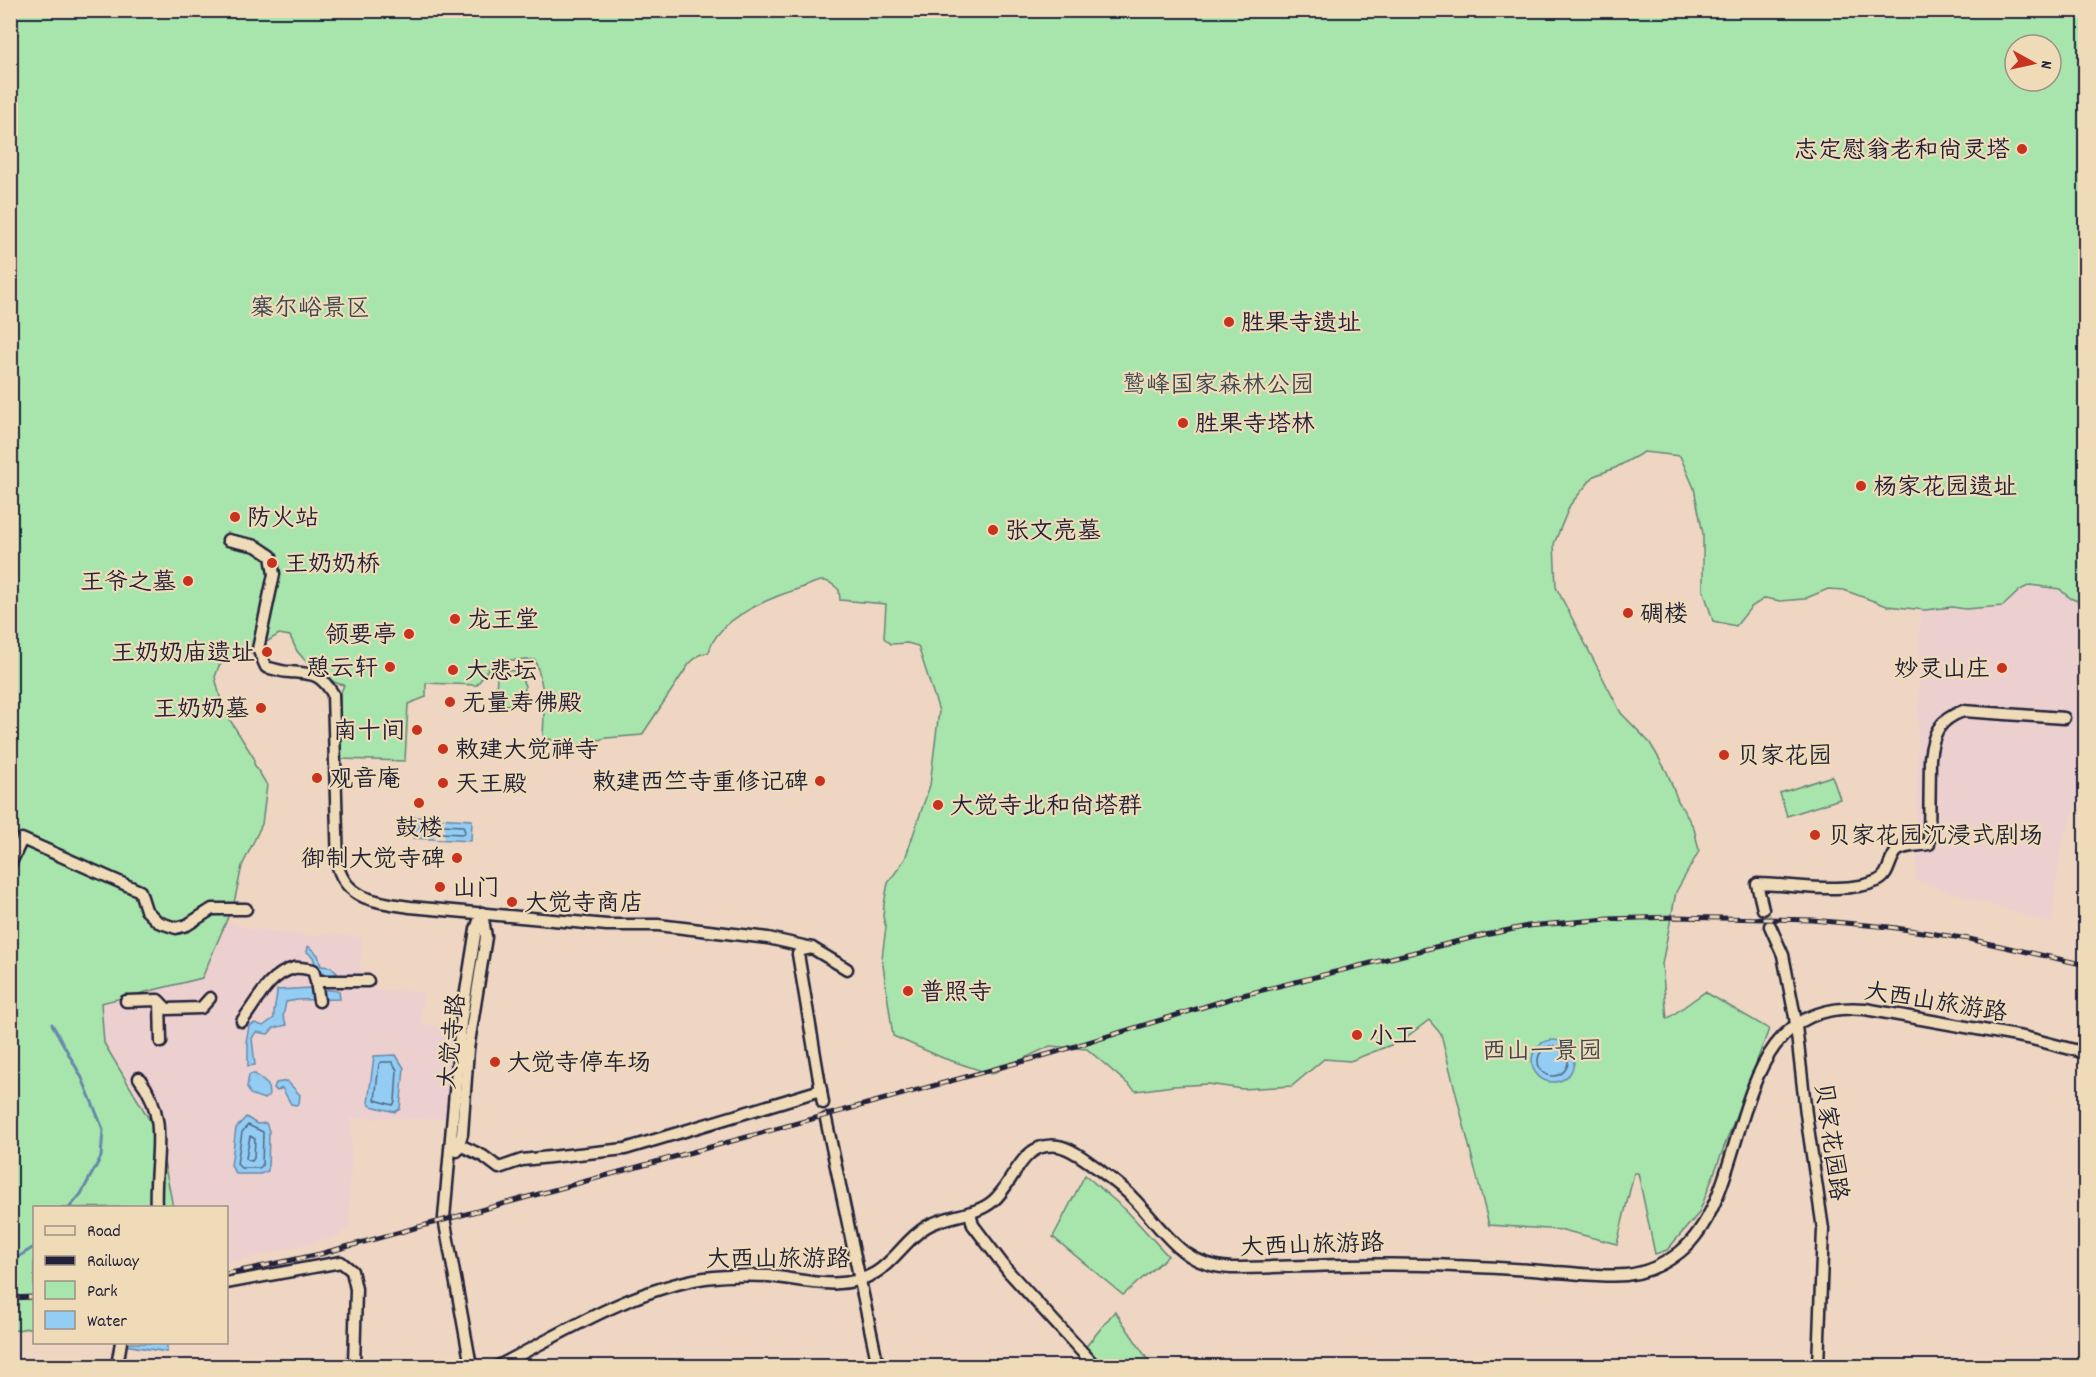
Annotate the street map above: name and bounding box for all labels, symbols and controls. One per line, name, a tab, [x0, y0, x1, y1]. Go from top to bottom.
north arrow	[2003, 33, 2063, 93]
text: N	[2033, 59, 2057, 70]
place label: 志定慰翁老和尚灵塔	[1794, 135, 2010, 169]
marker: 志定慰翁老和尚灵塔	[2015, 142, 2029, 156]
park label: 寨尔峪景区	[250, 293, 370, 327]
place label: 胜果寺遗址	[1241, 308, 1361, 342]
marker: 胜果寺遗址	[1222, 315, 1236, 329]
park label: 鹫峰国家森林公园	[1122, 370, 1314, 404]
place label: 胜果寺塔林	[1195, 409, 1315, 443]
marker: 胜果寺塔林	[1176, 416, 1190, 430]
place label: 杨家花园遗址	[1873, 472, 2017, 506]
marker: 杨家花园遗址	[1854, 479, 1868, 493]
place label: 防火站	[247, 503, 319, 537]
marker: 防火站	[228, 510, 242, 524]
place label: 张文亮墓	[1005, 516, 1101, 550]
marker: 张文亮墓	[986, 523, 1000, 537]
place label: 王奶奶桥	[284, 549, 380, 583]
marker: 王奶奶桥	[265, 556, 279, 570]
place label: 王爷之墓	[80, 567, 176, 601]
marker: 王爷之墓	[181, 574, 195, 588]
place label: 碉楼	[1640, 599, 1688, 633]
place label: 龙王堂	[467, 605, 539, 639]
marker: 碉楼	[1621, 606, 1635, 620]
marker: 龙王堂	[448, 612, 462, 626]
place label: 领要亭	[325, 620, 397, 654]
marker: 领要亭	[402, 627, 416, 641]
place label: 王奶奶庙遗址	[111, 638, 255, 672]
marker: 王奶奶庙遗址	[260, 645, 274, 659]
place label: 憩云轩	[306, 653, 378, 687]
place label: 妙灵山庄	[1894, 654, 1990, 688]
place label: 大悲坛	[465, 656, 537, 690]
marker: 憩云轩	[383, 660, 397, 674]
marker: 妙灵山庄	[1995, 661, 2009, 675]
marker: 大悲坛	[446, 663, 460, 677]
place label: 无量寿佛殿	[462, 688, 582, 722]
place label: 王奶奶墓	[153, 694, 249, 728]
marker: 无量寿佛殿	[443, 695, 457, 709]
marker: 王奶奶墓	[254, 701, 268, 715]
place label: 南十间	[333, 716, 405, 750]
marker: 南十间	[410, 723, 424, 737]
place label: 敕建大觉禅寺	[455, 735, 599, 769]
place label: 贝家花园	[1736, 741, 1832, 775]
marker: 敕建大觉禅寺	[436, 742, 450, 756]
marker: 贝家花园	[1717, 748, 1731, 762]
place label: 观音庵	[329, 764, 401, 798]
place label: 敕建西竺寺重修记碑	[592, 767, 808, 801]
place label: 天王殿	[455, 769, 527, 803]
marker: 观音庵	[310, 771, 324, 785]
marker: 敕建西竺寺重修记碑	[813, 774, 827, 788]
marker: 天王殿	[436, 776, 450, 790]
place label: 大觉寺北和尚塔群	[950, 791, 1142, 825]
marker: 鼓楼	[412, 796, 426, 810]
marker: 大觉寺北和尚塔群	[931, 798, 945, 812]
place label: 鼓楼	[395, 813, 443, 847]
place label: 贝家花园沉浸式剧场	[1827, 821, 2043, 855]
marker: 贝家花园沉浸式剧场	[1808, 828, 1822, 842]
place label: 御制大觉寺碑	[301, 844, 445, 878]
marker: 御制大觉寺碑	[450, 851, 464, 865]
place label: 山门	[452, 873, 500, 907]
marker: 山门	[433, 880, 447, 894]
place label: 大觉寺商店	[524, 888, 644, 922]
marker: 大觉寺商店	[505, 895, 519, 909]
street label: 大西山旅游路	[1862, 976, 2009, 1032]
place label: 普照寺	[920, 977, 992, 1011]
marker: 普照寺	[901, 984, 915, 998]
street label: 大觉寺路	[432, 992, 476, 1091]
place label: 小工	[1369, 1021, 1417, 1055]
marker: 小工	[1350, 1028, 1364, 1042]
park label: 西山一景园	[1482, 1036, 1602, 1070]
place label: 大觉寺停车场	[507, 1048, 651, 1082]
marker: 大觉寺停车场	[488, 1055, 502, 1069]
street label: 贝家花园路	[1804, 1080, 1854, 1203]
legend	[33, 1206, 228, 1344]
text: Road	[87, 1220, 121, 1245]
street label: 大西山旅游路	[1240, 1227, 1385, 1267]
street label: 大西山旅游路	[706, 1244, 850, 1278]
text: Railway	[87, 1250, 140, 1275]
text: Park	[87, 1280, 118, 1305]
text: Water	[87, 1310, 127, 1335]

